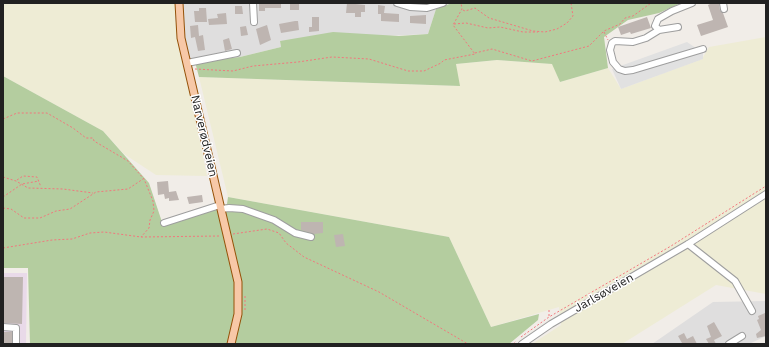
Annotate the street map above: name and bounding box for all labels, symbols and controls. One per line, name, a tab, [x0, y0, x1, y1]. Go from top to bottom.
street label: Narverødveien	[188, 94, 220, 178]
street label: Jarlsøveien	[572, 270, 636, 316]

